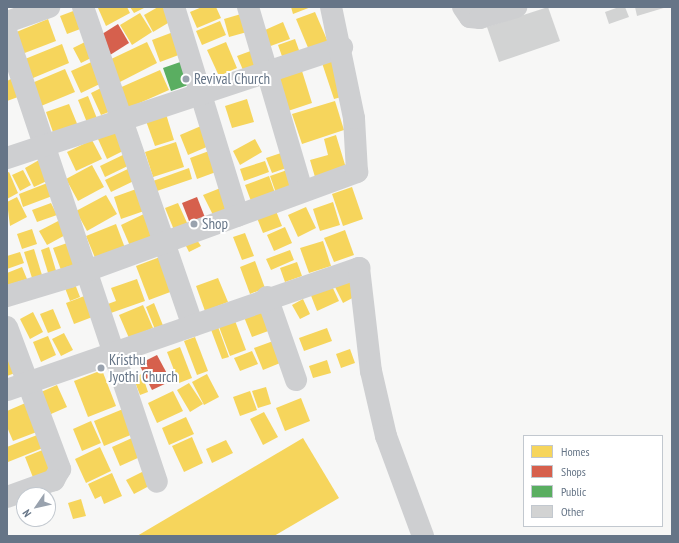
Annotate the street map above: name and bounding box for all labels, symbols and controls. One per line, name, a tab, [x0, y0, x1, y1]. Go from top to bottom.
place label: Revival Church	[194, 70, 270, 88]
marker: Revival Church	[181, 74, 191, 84]
place label: Shop	[202, 215, 228, 233]
marker: Shop	[189, 219, 199, 229]
place label: Kristhu Jyothi Church	[109, 350, 178, 385]
marker: Kristhu Jyothi Church	[96, 363, 106, 373]
legend	[523, 435, 663, 527]
text: Homes	[561, 444, 589, 459]
text: Shops	[561, 464, 586, 479]
text: Public	[561, 484, 586, 499]
north arrow	[16, 487, 56, 527]
text: Other	[561, 504, 584, 519]
text: N	[19, 507, 34, 520]

